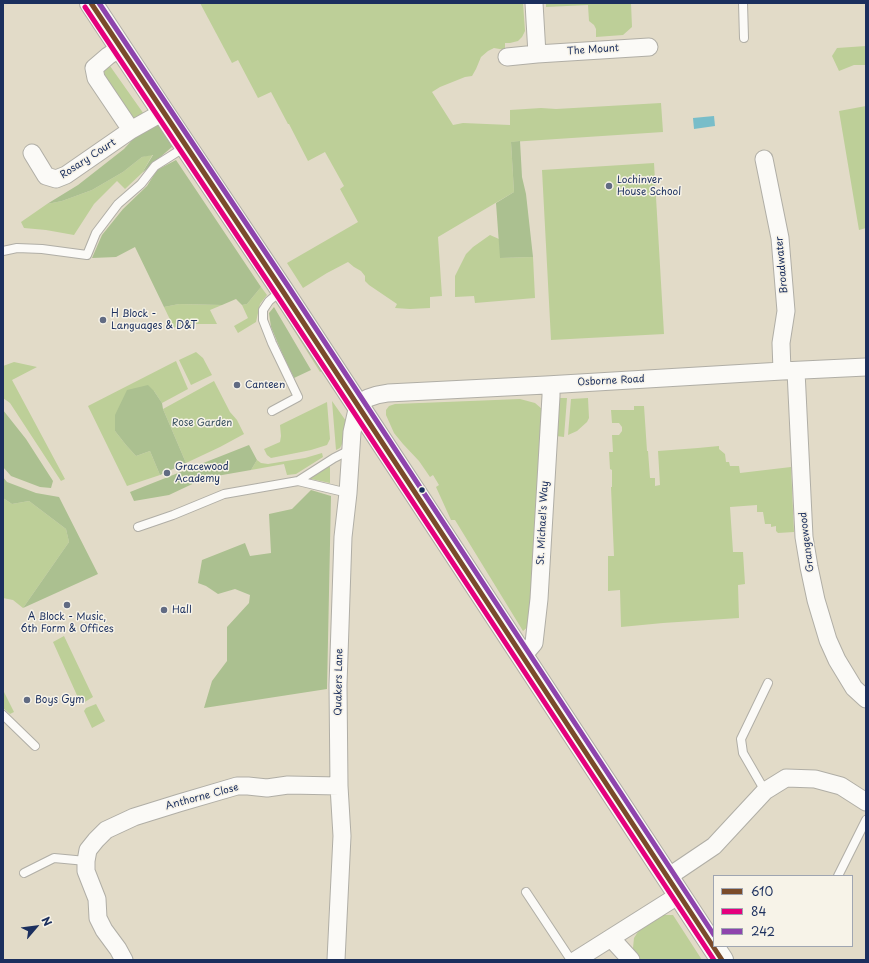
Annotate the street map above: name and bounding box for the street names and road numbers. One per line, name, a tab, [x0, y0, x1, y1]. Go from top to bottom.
street label: The Mount	[567, 42, 619, 58]
street label: Rosary Court	[58, 137, 118, 181]
street label: Broadwater	[774, 236, 790, 294]
street label: Osborne Road	[577, 373, 645, 389]
street label: St. Michael's Way	[535, 481, 551, 565]
street label: Grangewood	[797, 511, 817, 573]
street label: Quakers Lane	[332, 648, 346, 716]
street label: Anthorne Close	[164, 781, 240, 813]

